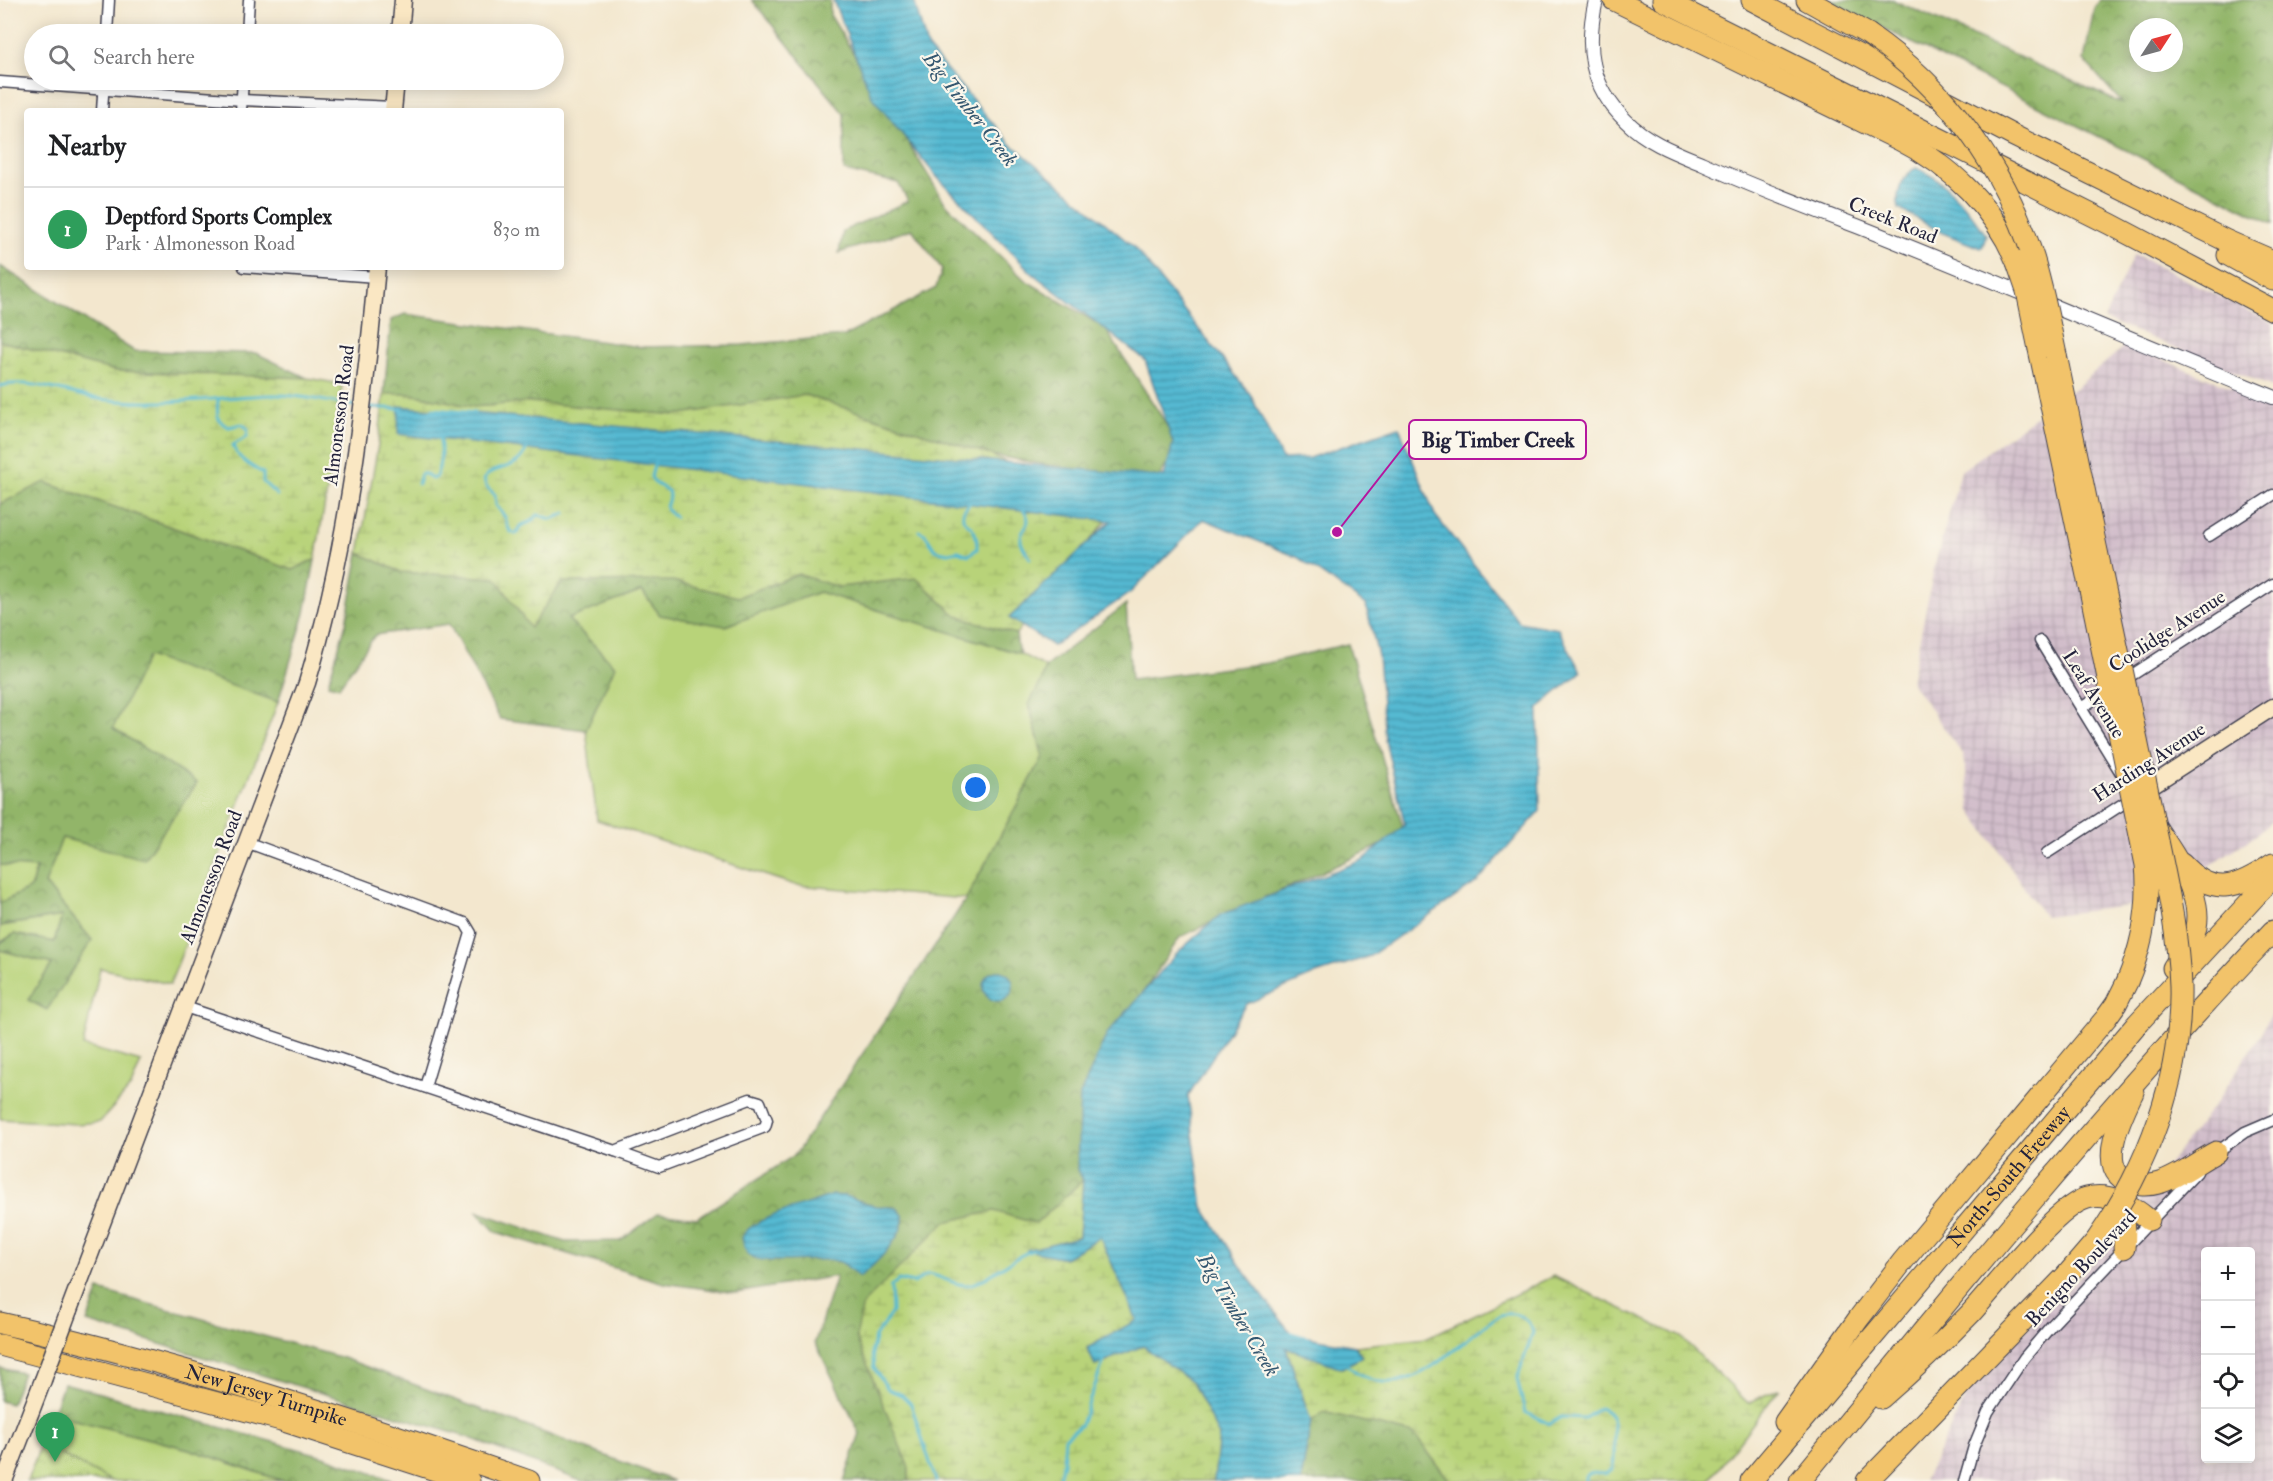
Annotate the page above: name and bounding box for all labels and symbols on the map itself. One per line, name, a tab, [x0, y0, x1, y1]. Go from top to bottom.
north arrow	[2129, 18, 2183, 72]
water label: Big Timber Creek	[916, 45, 1023, 172]
street label: Creek Road	[1845, 191, 1941, 249]
street label: Almonesson Road	[318, 343, 360, 488]
callout: Big Timber Creek	[1409, 420, 1586, 459]
text: Big Timber Creek	[1422, 427, 1575, 454]
street label: Coolidge Avenue	[2104, 584, 2230, 678]
street label: Leaf Avenue	[2057, 645, 2131, 743]
street label: Harding Avenue	[2088, 716, 2210, 808]
your location	[961, 773, 990, 802]
street label: Almonesson Road	[174, 806, 248, 948]
street label: North-South Freeway	[1942, 1099, 2076, 1252]
street label: Benigno Boulevard	[2020, 1204, 2142, 1332]
water label: Big Timber Creek	[1190, 1248, 1285, 1381]
street label: New Jersey Turnpike	[183, 1359, 351, 1432]
pin: 1	[36, 1412, 74, 1462]

